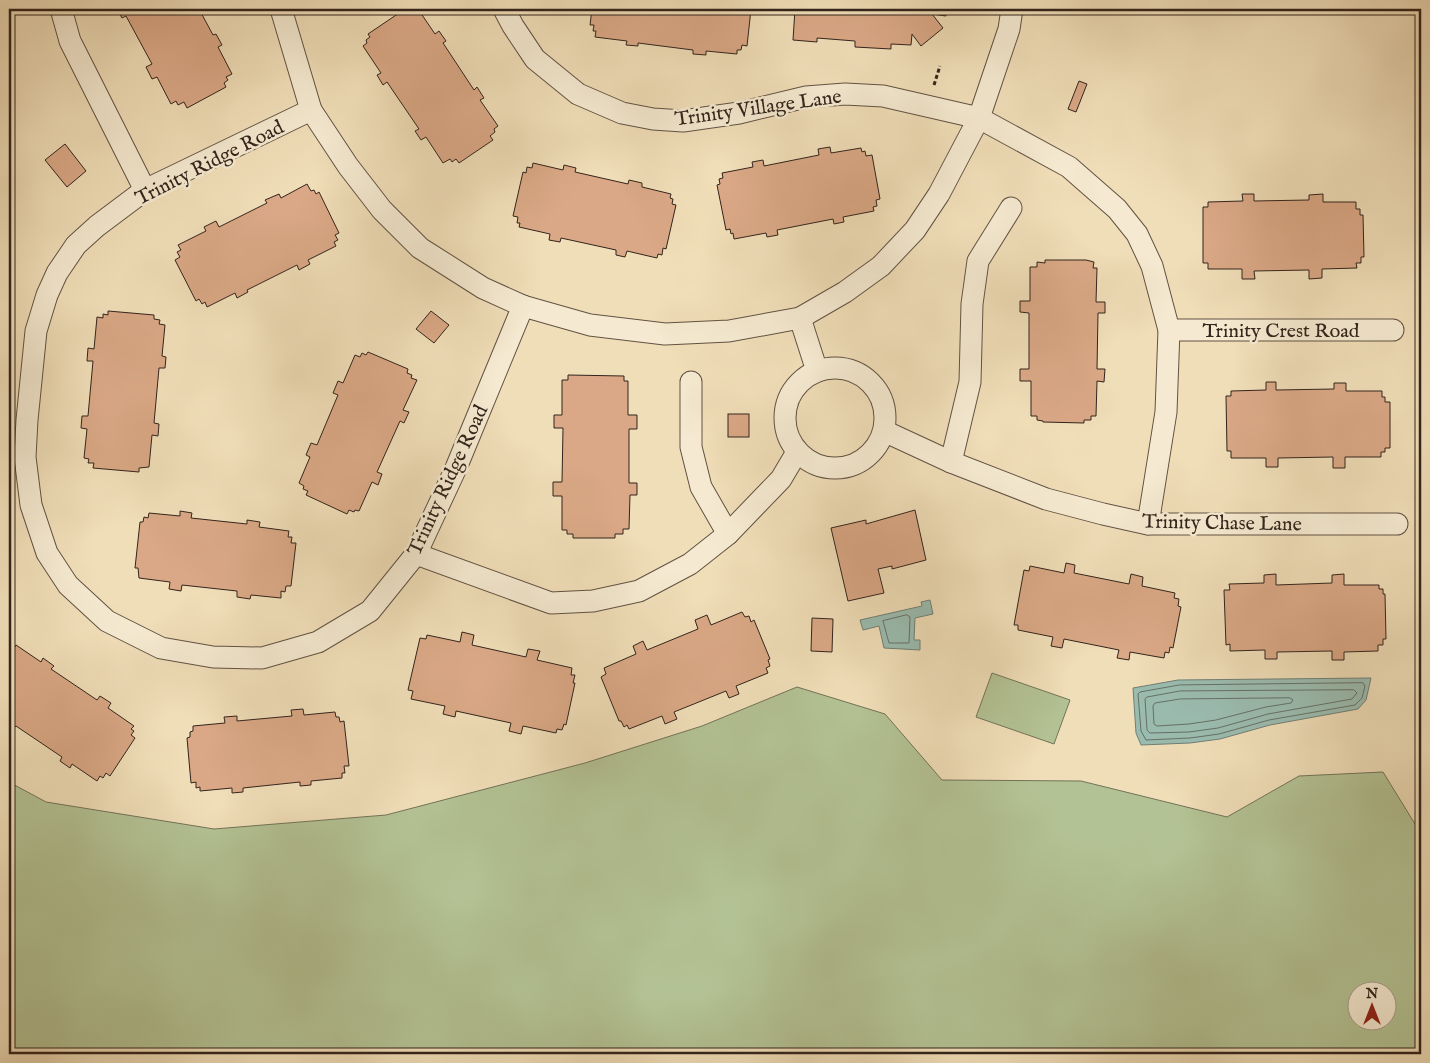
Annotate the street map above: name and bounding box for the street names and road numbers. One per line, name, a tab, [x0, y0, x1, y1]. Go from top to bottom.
street label: Trinity Village Lane	[673, 84, 843, 133]
street label: Trinity Ridge Road	[131, 115, 288, 212]
street label: Trinity Crest Road	[1203, 319, 1360, 344]
street label: Trinity Ridge Road	[403, 401, 494, 560]
street label: Trinity Chase Lane	[1142, 510, 1302, 537]

